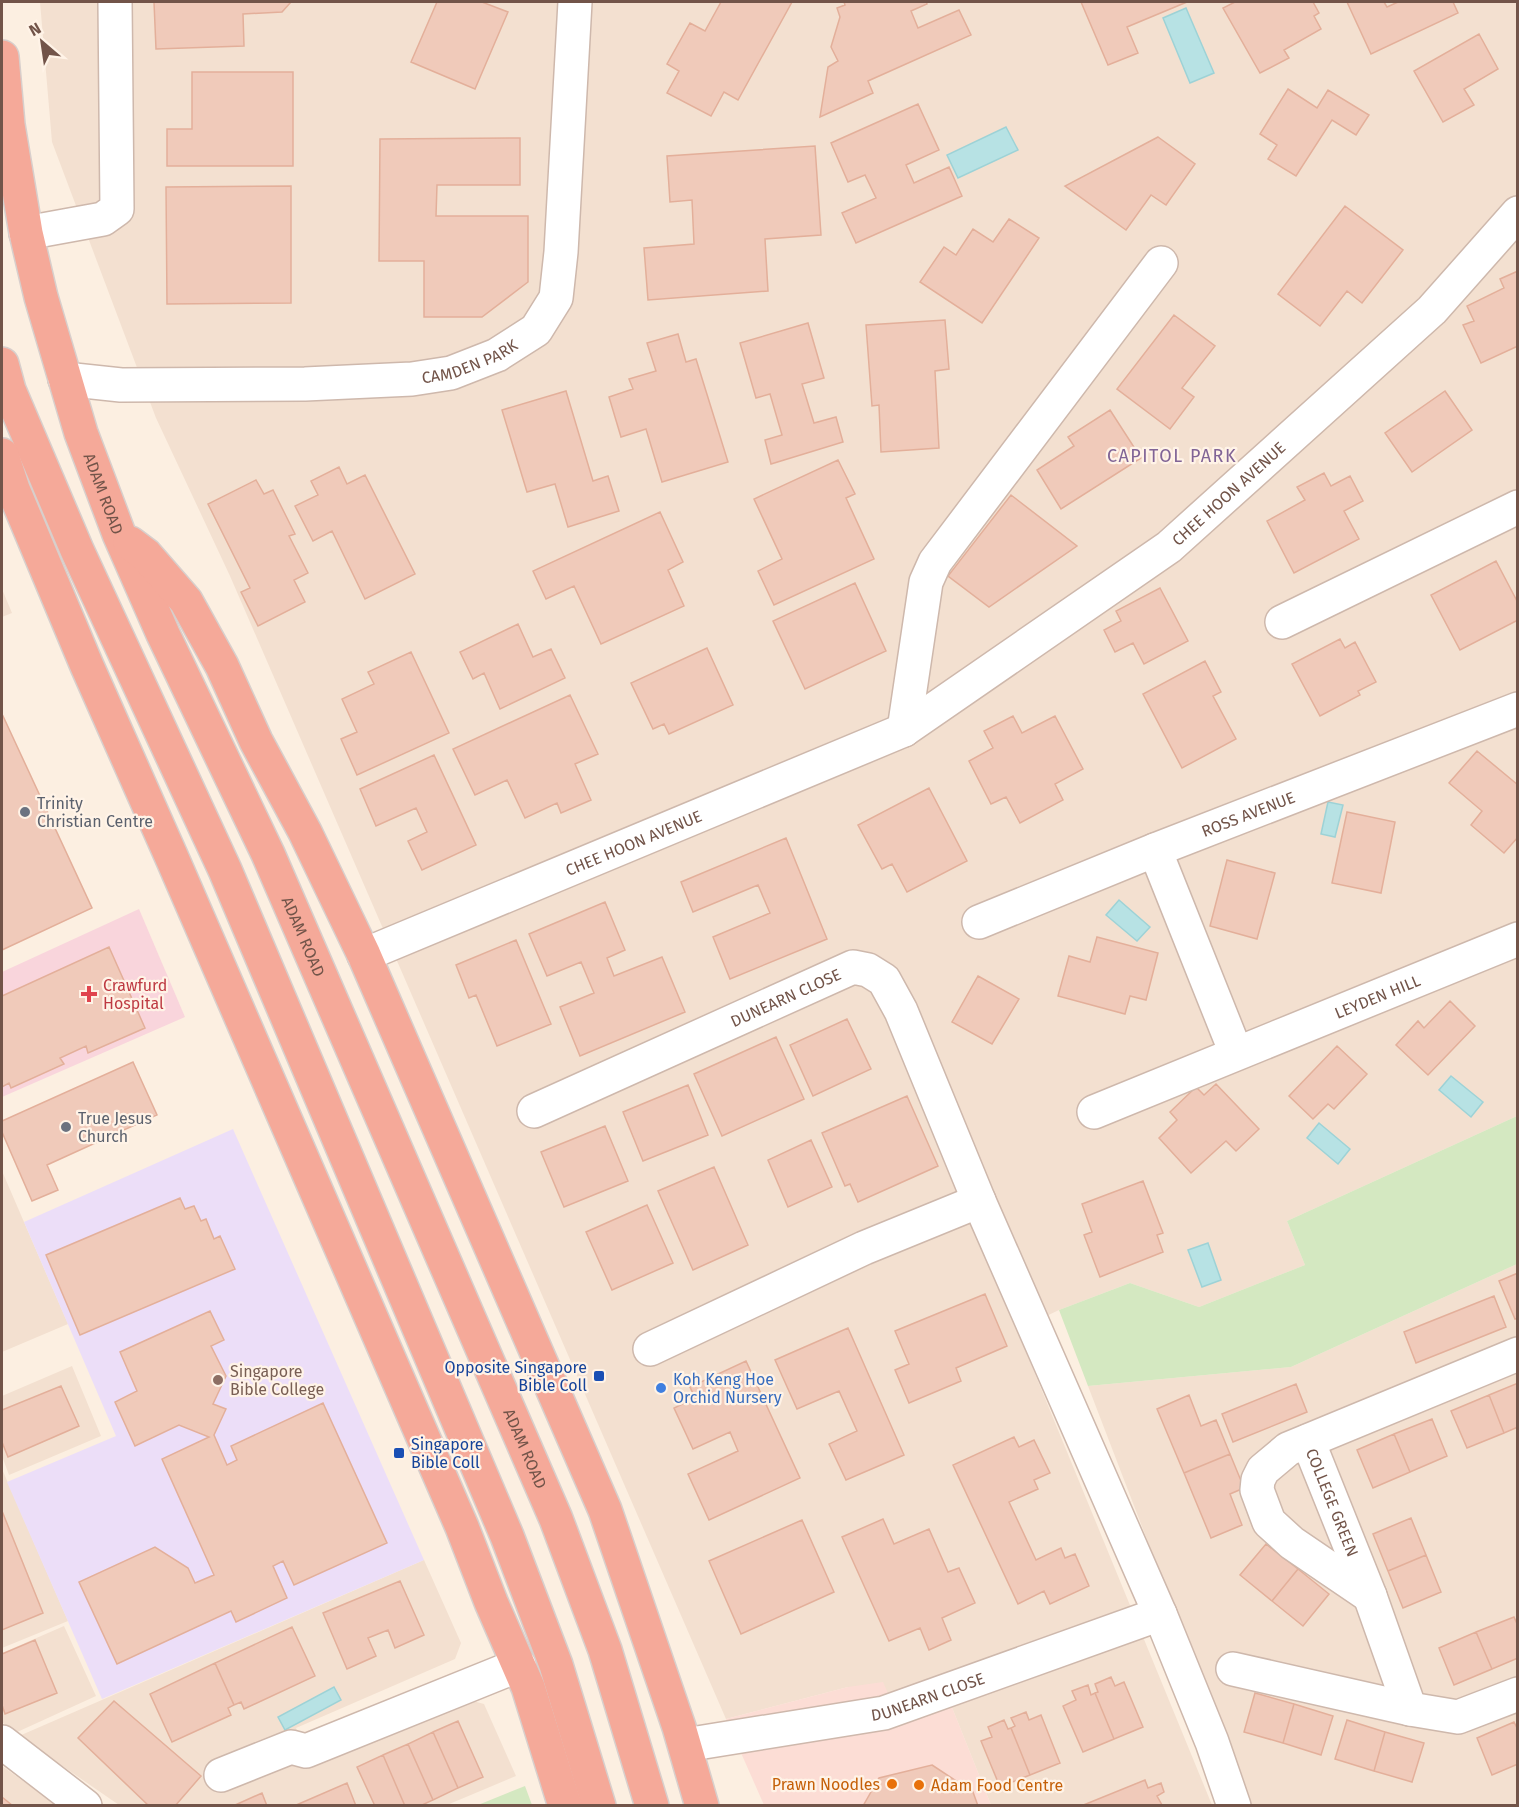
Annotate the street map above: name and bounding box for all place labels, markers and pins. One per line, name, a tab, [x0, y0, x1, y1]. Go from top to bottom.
place label: Trinity Christian Centre	[37, 794, 153, 831]
marker: Trinity Christian Centre	[18, 805, 32, 819]
place label: Crawfurd Hospital	[103, 976, 167, 1013]
marker: Crawfurd Hospital	[80, 985, 98, 1003]
place label: True Jesus Church	[78, 1109, 152, 1146]
marker: True Jesus Church	[59, 1120, 73, 1134]
place label: Opposite Singapore Bible Coll	[445, 1358, 587, 1395]
place label: Singapore Bible College	[230, 1362, 324, 1399]
marker: Opposite Singapore Bible Coll	[592, 1369, 606, 1383]
place label: Koh Keng Hoe Orchid Nursery	[673, 1370, 782, 1407]
marker: Singapore Bible College	[211, 1373, 225, 1387]
marker: Koh Keng Hoe Orchid Nursery	[654, 1381, 668, 1395]
place label: Singapore Bible Coll	[411, 1435, 484, 1472]
marker: Singapore Bible Coll	[392, 1446, 406, 1460]
place label: Prawn Noodles	[772, 1775, 880, 1794]
place label: Adam Food Centre	[931, 1776, 1063, 1795]
marker: Prawn Noodles	[885, 1777, 899, 1791]
marker: Adam Food Centre	[912, 1778, 926, 1792]

